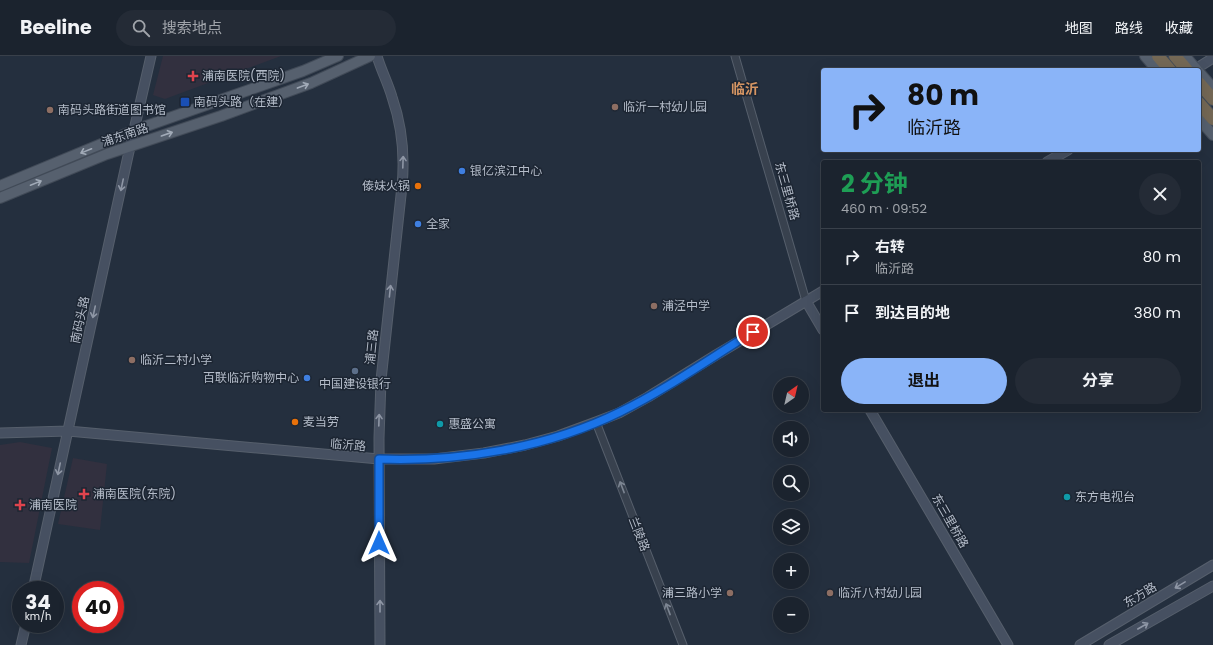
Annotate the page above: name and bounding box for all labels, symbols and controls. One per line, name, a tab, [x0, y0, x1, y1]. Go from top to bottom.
search box	[116, 10, 396, 46]
text: Beeline	[20, 14, 92, 41]
icon: search	[130, 17, 152, 39]
text: 搜索地点	[162, 17, 222, 38]
text: 地图	[1065, 18, 1093, 38]
text: 路线	[1115, 18, 1143, 38]
text: 收藏	[1165, 18, 1193, 38]
place label: 浦南医院(西院)	[202, 67, 285, 84]
marker: 浦南医院(西院)	[187, 70, 199, 82]
text: 80 m	[907, 76, 979, 115]
district label: 临沂	[731, 79, 759, 99]
one-way arrow	[297, 82, 309, 90]
icon: right	[841, 84, 893, 136]
place label: 南码头路（在建）	[194, 93, 290, 110]
marker: 南码头路（在建）	[179, 96, 191, 108]
place label: 临沂一村幼儿园	[623, 98, 707, 115]
place label: 南码头路街道图书馆	[58, 101, 166, 118]
marker: 临沂一村幼儿园	[610, 102, 620, 112]
marker: 南码头路街道图书馆	[45, 105, 55, 115]
text: 临沂路	[907, 115, 961, 140]
street label: 浦东南路	[99, 119, 150, 150]
one-way arrow	[161, 130, 174, 137]
one-way arrow	[80, 147, 92, 155]
one-way arrow	[399, 156, 407, 169]
street label: 东三里桥路	[771, 160, 804, 222]
place label: 银亿滨江中心	[470, 162, 542, 179]
marker: 银亿滨江中心	[457, 166, 467, 176]
text: 2 分钟	[841, 167, 908, 200]
button: close	[1139, 173, 1181, 215]
place label: 傣妹火锅	[362, 177, 410, 194]
one-way arrow	[117, 178, 125, 191]
one-way arrow	[30, 179, 42, 186]
marker: 傣妹火锅	[413, 181, 423, 191]
text: 460 m · 09:52	[841, 199, 927, 218]
place label: 全家	[426, 215, 450, 232]
marker: 全家	[413, 219, 423, 229]
text: 右转	[875, 236, 905, 257]
icon: right	[841, 246, 863, 268]
text: 80 m	[1143, 246, 1181, 267]
text: 临沂路	[875, 259, 914, 278]
one-way arrow	[386, 285, 394, 298]
street label: 南码头路	[66, 295, 93, 345]
place label: 浦泾中学	[662, 297, 710, 314]
marker: 浦泾中学	[649, 301, 659, 311]
icon: arrive	[841, 302, 863, 324]
text: 到达目的地	[875, 302, 950, 323]
text: 380 m	[1134, 302, 1181, 323]
one-way arrow	[90, 305, 98, 318]
pin	[736, 315, 770, 349]
icon: arrive	[742, 321, 764, 343]
street label: 浦三路	[361, 328, 382, 366]
place label: 临沂二村小学	[140, 351, 212, 368]
marker: 临沂二村小学	[127, 355, 137, 365]
button: 退出	[841, 358, 1007, 404]
button: 分享	[1015, 358, 1181, 404]
marker: 中国建设银行	[350, 366, 360, 376]
place label: 百联临沂购物中心	[203, 369, 299, 386]
marker: 百联临沂购物中心	[302, 373, 312, 383]
place label: 中国建设银行	[319, 375, 391, 392]
north arrow	[773, 377, 809, 413]
map controls	[773, 377, 809, 633]
place label: 麦当劳	[303, 413, 339, 430]
one-way arrow	[376, 414, 383, 427]
place label: 惠盛公寓	[448, 415, 496, 432]
marker: 麦当劳	[290, 417, 300, 427]
marker: 惠盛公寓	[435, 419, 445, 429]
button: sound	[773, 421, 809, 457]
street label: 临沂路	[329, 434, 367, 455]
one-way arrow	[55, 462, 63, 475]
button: search	[773, 465, 809, 501]
one-way arrow	[617, 482, 625, 494]
place label: 浦南医院(东院)	[93, 485, 176, 502]
marker: 浦南医院(东院)	[78, 488, 90, 500]
place label: 东方电视台	[1075, 488, 1135, 505]
street label: 东三里桥路	[928, 491, 973, 551]
marker: 东方电视台	[1062, 492, 1072, 502]
place label: 浦南医院	[29, 496, 77, 513]
marker: 浦南医院	[14, 499, 26, 511]
button: layers	[773, 509, 809, 545]
street label: 兰陵路	[625, 514, 654, 554]
position arrow	[358, 522, 400, 564]
button: +	[773, 553, 809, 589]
street label: 东方路	[1120, 578, 1160, 611]
speed limit sign: 40	[72, 581, 124, 633]
one-way arrow	[1174, 581, 1186, 589]
place label: 浦三路小学	[662, 584, 722, 601]
place label: 临沂八村幼儿园	[838, 584, 922, 601]
text: 34	[25, 588, 51, 616]
marker: 浦三路小学	[725, 588, 735, 598]
marker: 临沂八村幼儿园	[825, 588, 835, 598]
button: −	[773, 597, 809, 633]
one-way arrow	[376, 600, 384, 613]
one-way arrow	[664, 603, 672, 615]
text: km/h	[25, 609, 51, 624]
one-way arrow	[1137, 621, 1149, 629]

